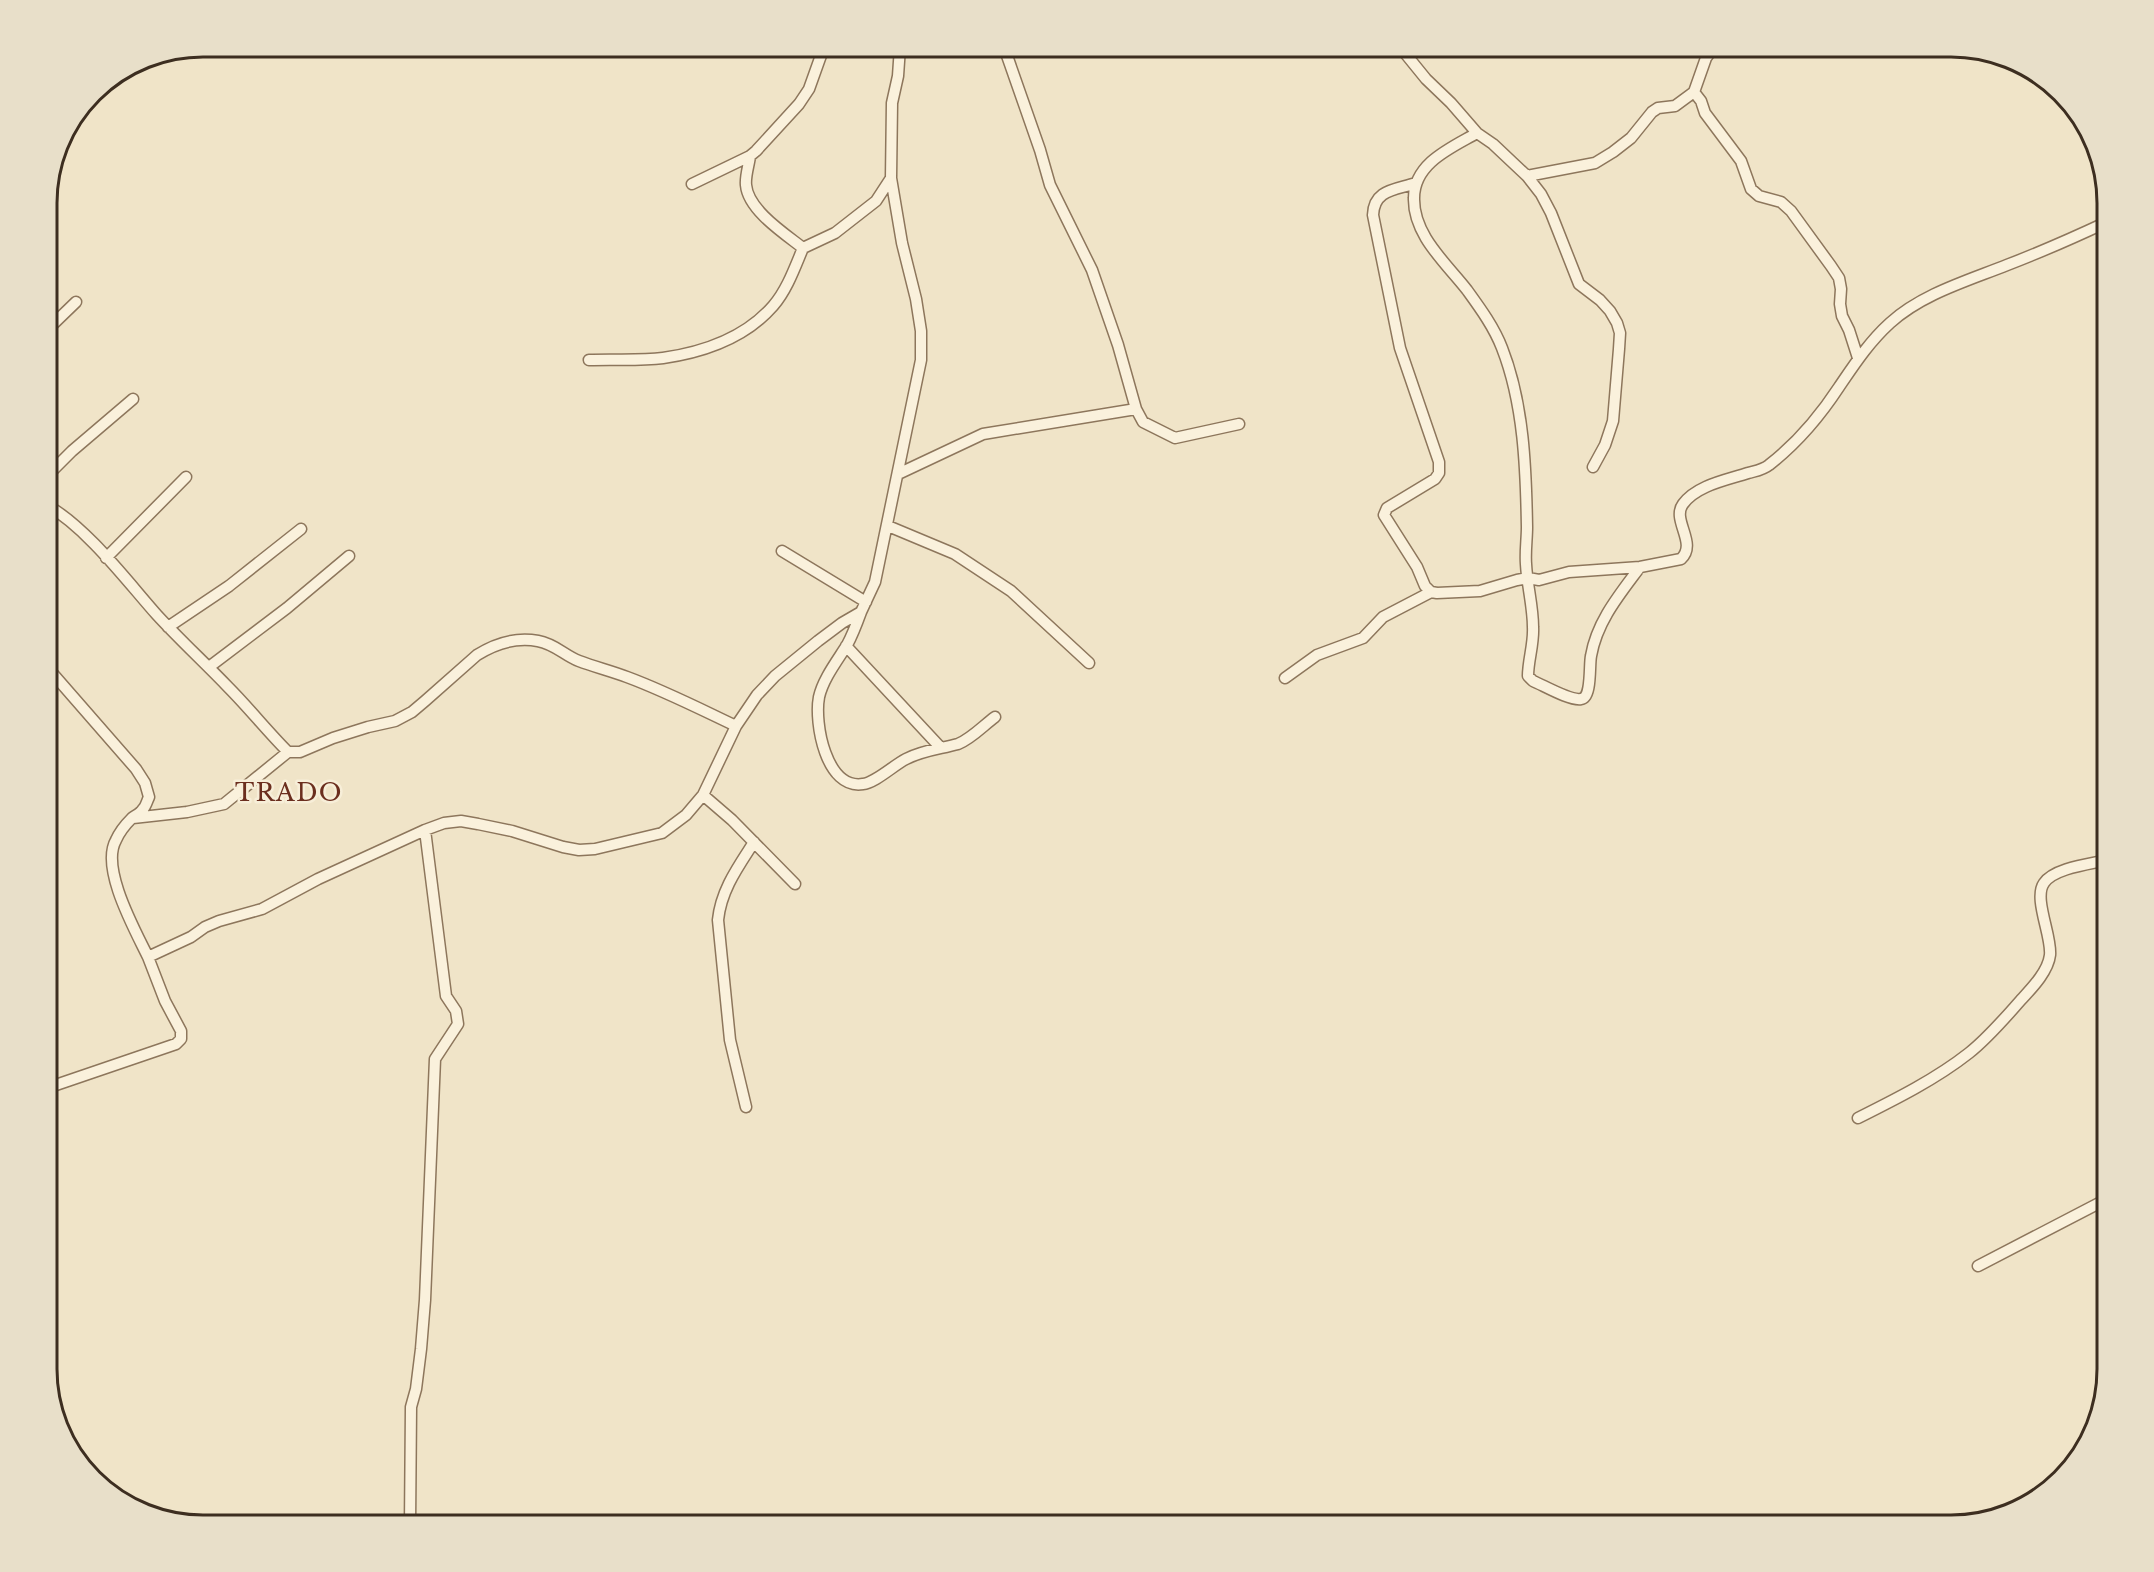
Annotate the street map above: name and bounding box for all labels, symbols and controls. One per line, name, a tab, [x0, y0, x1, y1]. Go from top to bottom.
district label: TRADO	[235, 778, 343, 807]

